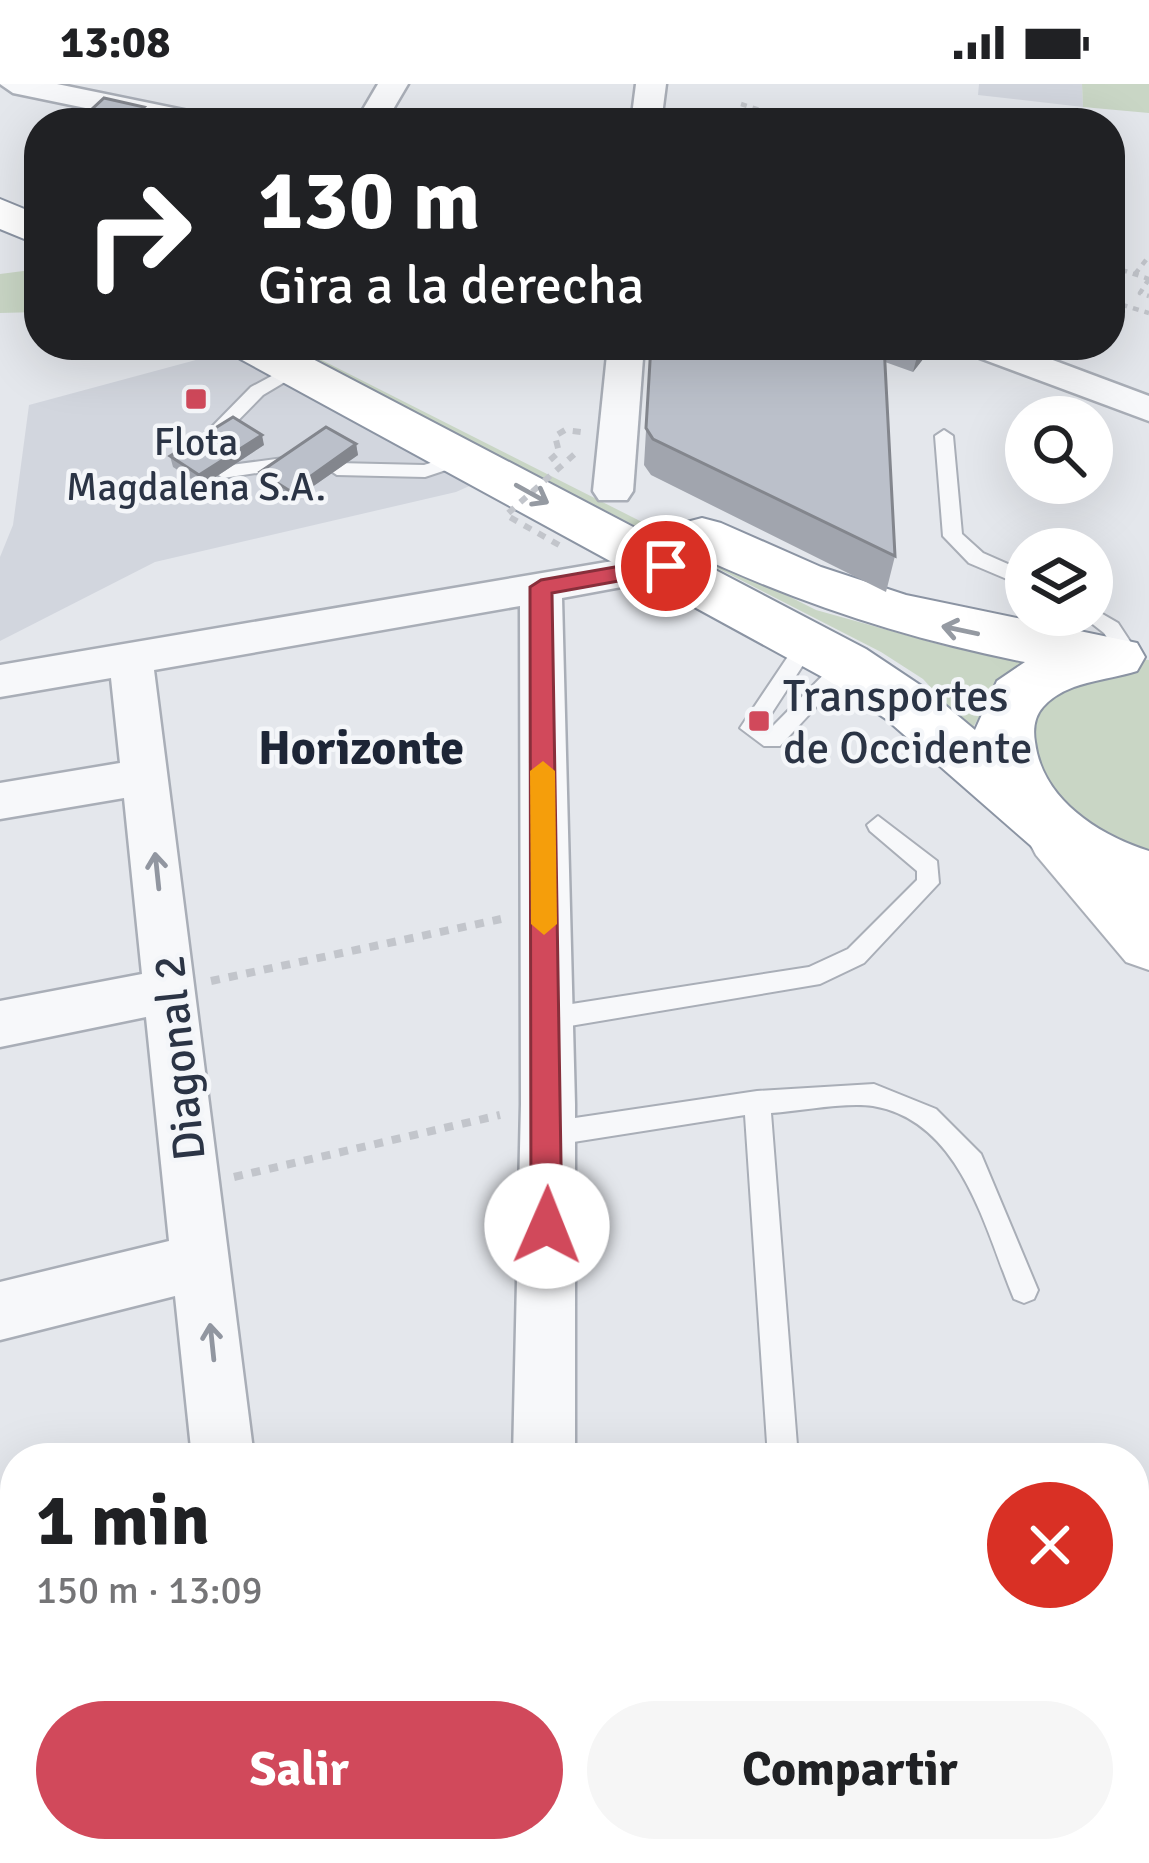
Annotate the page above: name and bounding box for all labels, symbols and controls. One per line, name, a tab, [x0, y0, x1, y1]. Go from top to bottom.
text: 13:08	[60, 15, 170, 70]
text: 130 m	[258, 149, 480, 253]
icon: right	[60, 156, 216, 312]
text: Gira a la derecha	[258, 252, 644, 319]
marker: Flota Magdalena S.A.	[183, 386, 209, 412]
map controls	[1005, 396, 1113, 636]
button: search	[1005, 396, 1113, 504]
place label: Flota Magdalena S.A.	[66, 418, 326, 511]
one-way arrow	[513, 483, 548, 506]
pin	[615, 515, 717, 617]
button: layers	[1005, 528, 1113, 636]
icon: arrive	[633, 533, 699, 599]
one-way arrow	[941, 618, 980, 641]
place label: Transportes de Occidente	[783, 669, 1032, 776]
marker: Transportes de Occidente	[746, 708, 772, 734]
district label: Horizonte	[258, 719, 464, 778]
one-way arrow	[145, 852, 167, 891]
street label: Diagonal 2	[141, 953, 218, 1163]
position arrow	[484, 1163, 610, 1289]
one-way arrow	[200, 1323, 222, 1362]
text: 1 min	[36, 1476, 210, 1565]
button: close	[987, 1482, 1113, 1608]
text: 150 m · 13:09	[36, 1566, 263, 1614]
button: Salir	[36, 1701, 563, 1839]
button: Compartir	[587, 1701, 1113, 1839]

